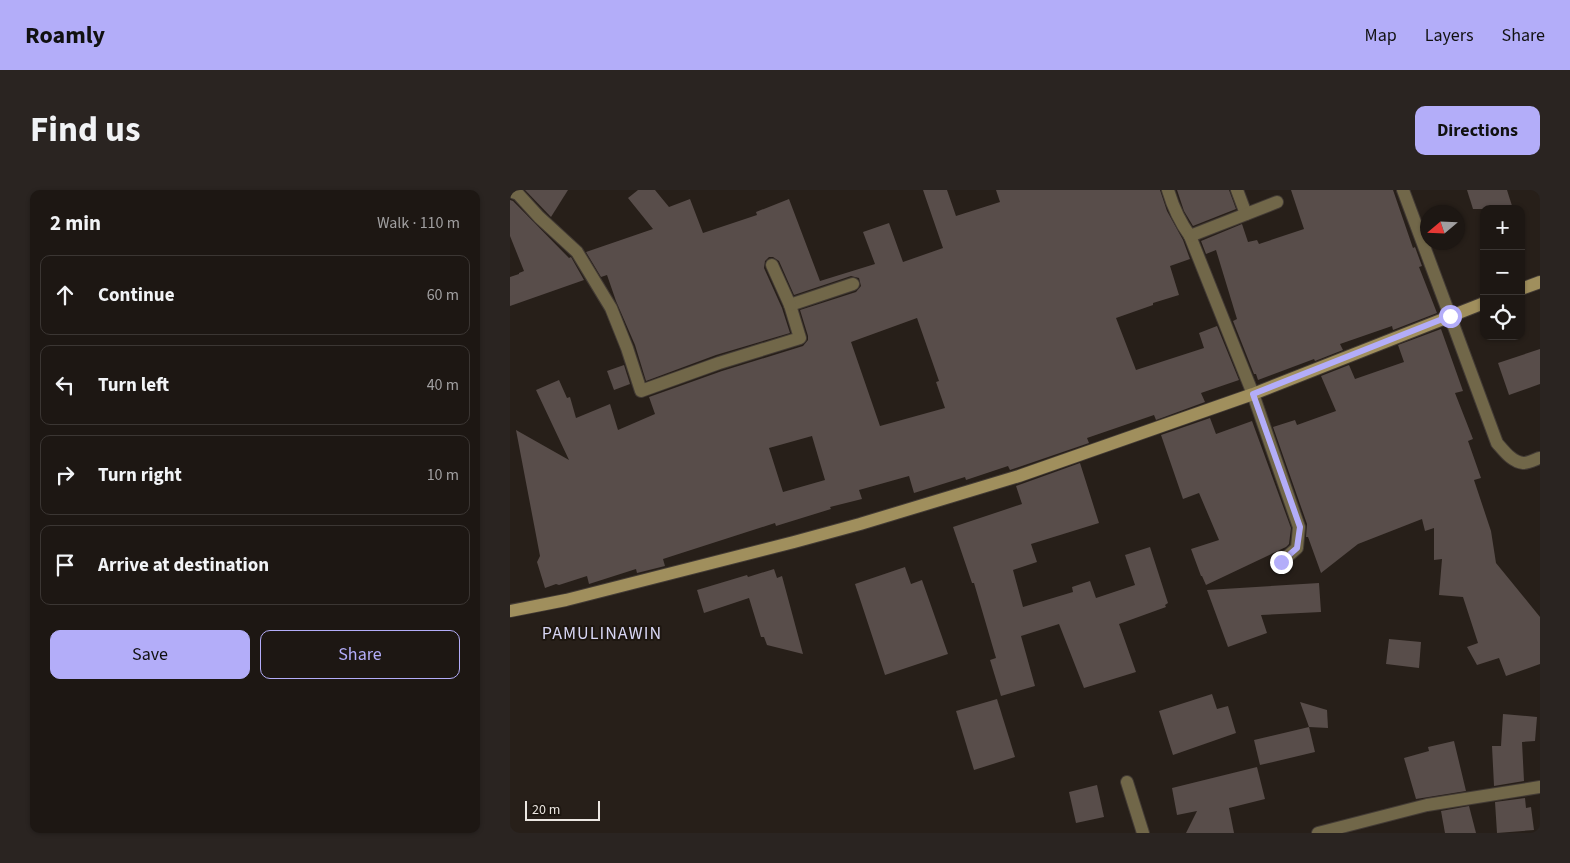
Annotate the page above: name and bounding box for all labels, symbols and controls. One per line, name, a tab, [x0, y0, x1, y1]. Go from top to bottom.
text: Roamly	[25, 18, 105, 53]
text: Map	[1365, 23, 1397, 48]
text: Layers	[1425, 23, 1474, 48]
text: Share	[1502, 23, 1545, 48]
text: Find us	[30, 105, 140, 155]
button: Directions	[1415, 106, 1540, 155]
north arrow	[1420, 205, 1465, 250]
map controls	[1480, 205, 1525, 340]
button: +	[1480, 205, 1525, 250]
text: 2 min	[50, 208, 101, 238]
text: Walk · 110 m	[377, 212, 460, 234]
button: −	[1480, 250, 1525, 295]
icon: ahead	[51, 281, 79, 309]
text: Continue	[98, 282, 175, 309]
text: 60 m	[427, 284, 459, 306]
button: locate	[1480, 295, 1525, 340]
route start	[1439, 305, 1462, 328]
icon: left	[51, 371, 79, 399]
text: Turn left	[98, 372, 169, 399]
text: 40 m	[427, 374, 459, 396]
icon: right	[51, 461, 79, 489]
text: Turn right	[98, 462, 182, 489]
text: 10 m	[427, 464, 459, 486]
icon: arrive	[51, 551, 79, 579]
route end	[1270, 551, 1293, 574]
text: Arrive at destination	[98, 552, 269, 579]
district label: PAMULINAWIN	[542, 621, 662, 646]
button: Save	[50, 630, 250, 679]
button: Share	[260, 630, 460, 679]
scale bar	[525, 798, 600, 821]
text: 20 m	[532, 800, 560, 820]

